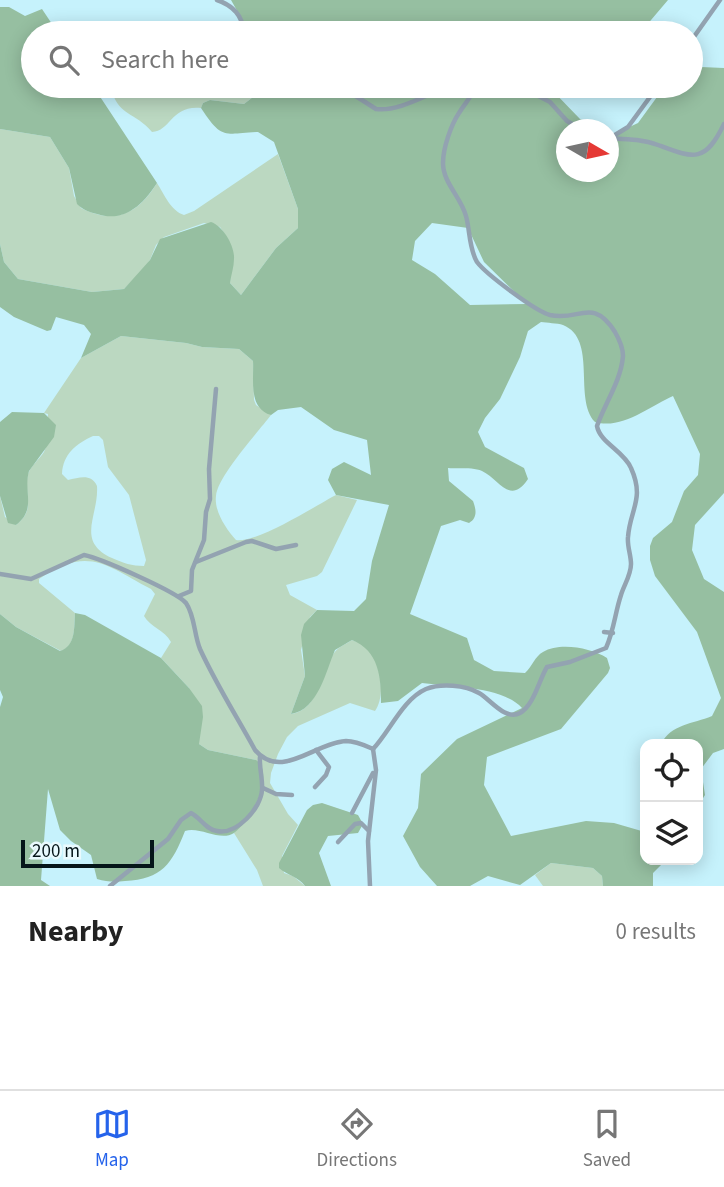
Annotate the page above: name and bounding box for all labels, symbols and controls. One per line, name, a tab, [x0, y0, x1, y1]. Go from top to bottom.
search box	[21, 21, 703, 98]
icon: search	[45, 41, 83, 79]
text: Search here	[101, 41, 229, 78]
north arrow	[556, 119, 619, 182]
map controls	[640, 739, 703, 865]
button: locate	[640, 739, 703, 802]
button: layers	[640, 802, 703, 865]
scale bar	[21, 837, 154, 869]
text: 200 m	[32, 838, 80, 865]
text: Nearby	[28, 910, 123, 953]
text: 0 results	[616, 915, 696, 948]
tab: Map	[93, 1105, 131, 1174]
tab: Directions	[317, 1105, 397, 1174]
tab: Saved	[583, 1105, 631, 1174]

